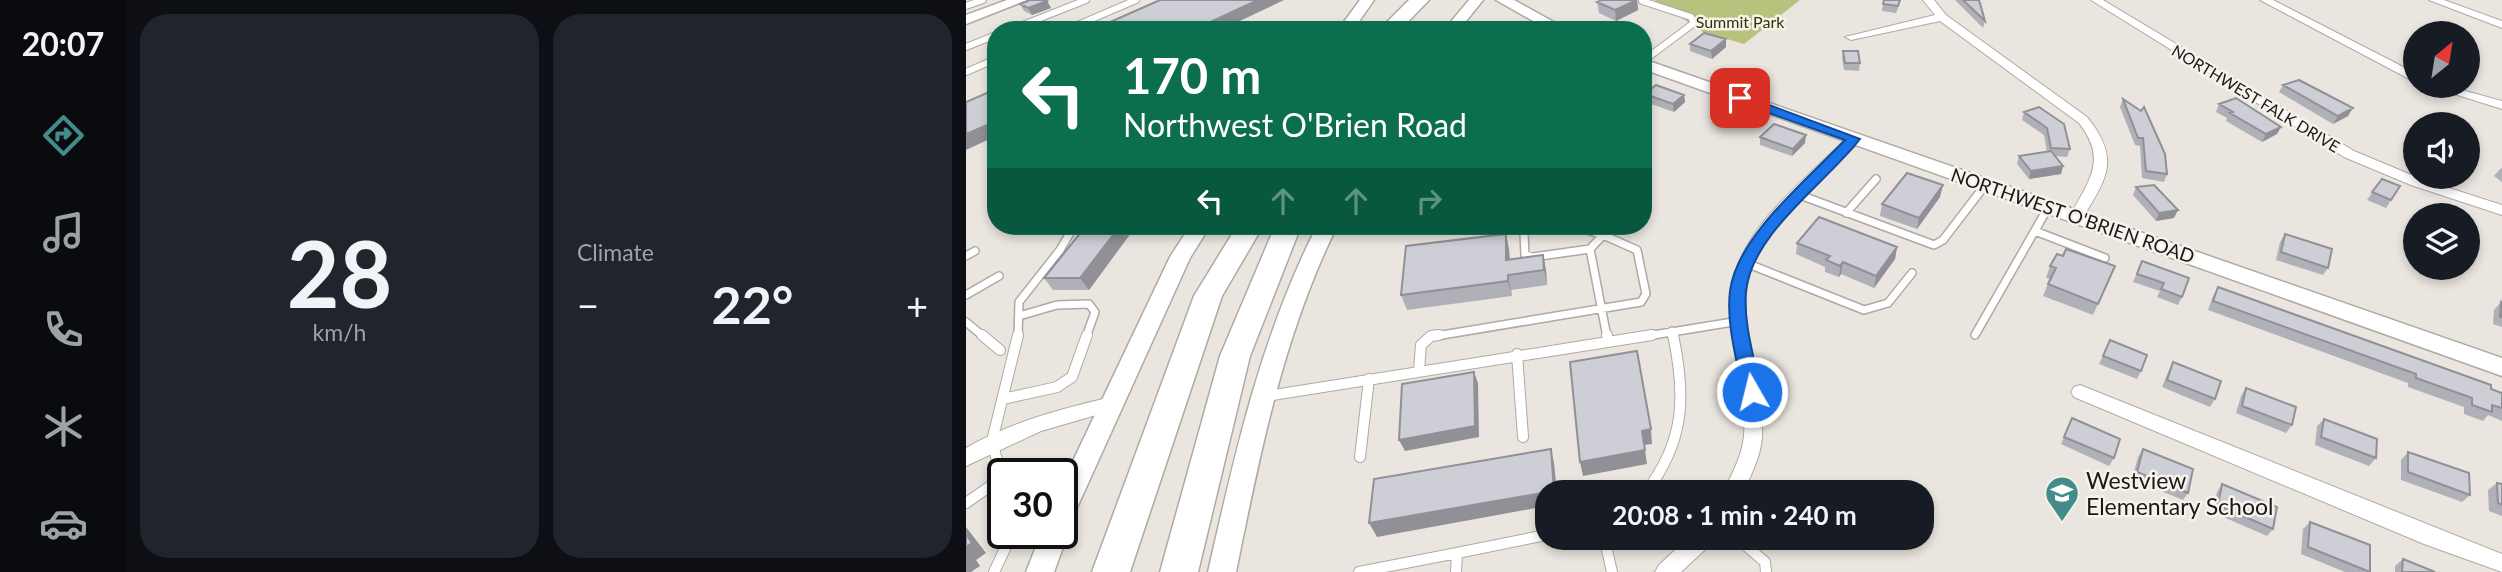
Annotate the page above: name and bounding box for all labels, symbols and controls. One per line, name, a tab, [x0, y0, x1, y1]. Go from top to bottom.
park label: Summit Park	[1696, 12, 1785, 31]
north arrow	[2403, 21, 2480, 98]
map controls	[2403, 21, 2480, 280]
text: 20:07	[22, 24, 104, 63]
street label: NORTHWEST FALK DRIVE	[2169, 40, 2343, 156]
text: 170 m	[1123, 46, 1261, 104]
icon: left	[1008, 49, 1099, 140]
pin	[1710, 68, 1770, 128]
icon: arrive	[1721, 79, 1759, 117]
text: Northwest O'Brien Road	[1123, 105, 1467, 144]
icon: directions	[39, 111, 88, 160]
button: sound	[2403, 112, 2480, 189]
street label: NORTHWEST O'BRIEN ROAD	[1948, 162, 2198, 268]
icon: left	[1191, 182, 1229, 220]
icon: ahead	[1264, 182, 1302, 220]
icon: ahead	[1337, 182, 1375, 220]
icon: right	[1410, 182, 1448, 220]
button: layers	[2403, 203, 2480, 280]
icon: music	[39, 208, 88, 257]
text: 28	[287, 218, 392, 327]
text: Climate	[577, 238, 654, 266]
text: 22°	[712, 273, 793, 335]
text: −	[577, 282, 599, 328]
text: +	[906, 282, 928, 328]
icon: phone	[39, 305, 88, 354]
text: km/h	[313, 318, 366, 346]
position arrow	[1715, 355, 1789, 429]
icon: climate	[39, 402, 88, 451]
speed limit sign: 30	[987, 458, 1078, 549]
place label: Westview Elementary School	[2086, 466, 2273, 520]
school or university icon: Westview Elementary School	[2043, 474, 2081, 523]
icon: car	[39, 499, 88, 548]
text: 20:08 · 1 min · 240 m	[1612, 499, 1857, 531]

